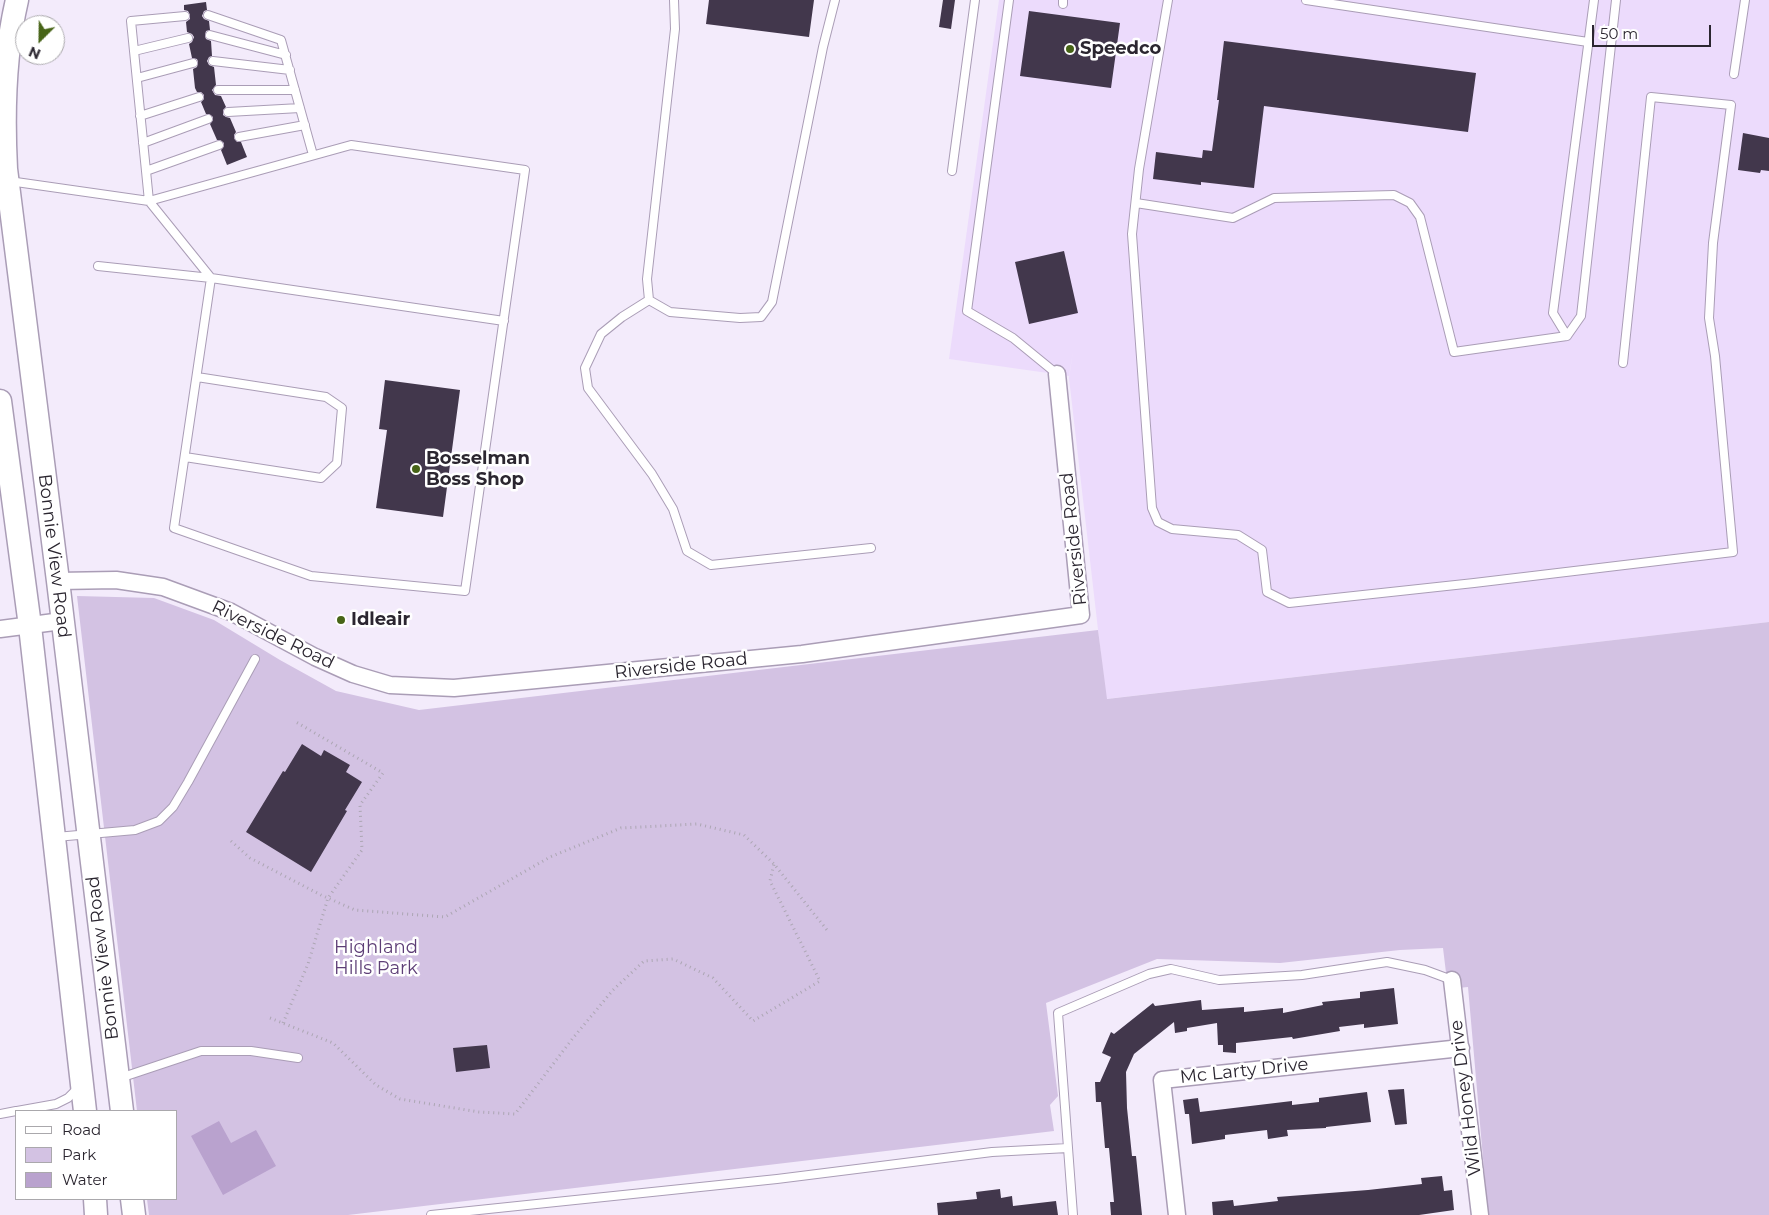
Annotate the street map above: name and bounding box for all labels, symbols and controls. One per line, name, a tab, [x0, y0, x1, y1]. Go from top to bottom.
north arrow	[15, 15, 65, 65]
scale bar	[1594, 15, 1713, 47]
text: 50 m	[1600, 24, 1638, 43]
place label: Speedco	[1080, 38, 1161, 60]
text: N	[26, 42, 43, 63]
marker: Speedco	[1064, 43, 1076, 55]
place label: Bosselman Boss Shop	[426, 448, 530, 490]
marker: Bosselman Boss Shop	[410, 463, 422, 475]
street label: Riverside Road	[1056, 471, 1092, 607]
street label: Bonnie View Road	[33, 473, 75, 639]
street label: Riverside Road	[208, 596, 338, 674]
place label: Idleair	[351, 609, 410, 631]
marker: Idleair	[335, 614, 347, 626]
street label: Riverside Road	[613, 648, 749, 684]
street label: Bonnie View Road	[82, 875, 124, 1041]
park label: Highland Hills Park	[334, 937, 418, 980]
street label: Wild Honey Drive	[1446, 1019, 1486, 1177]
street label: Mc Larty Drive	[1179, 1054, 1309, 1088]
legend	[15, 1110, 178, 1200]
text: Road	[62, 1120, 101, 1139]
text: Park	[62, 1145, 96, 1164]
text: Water	[62, 1170, 108, 1189]

